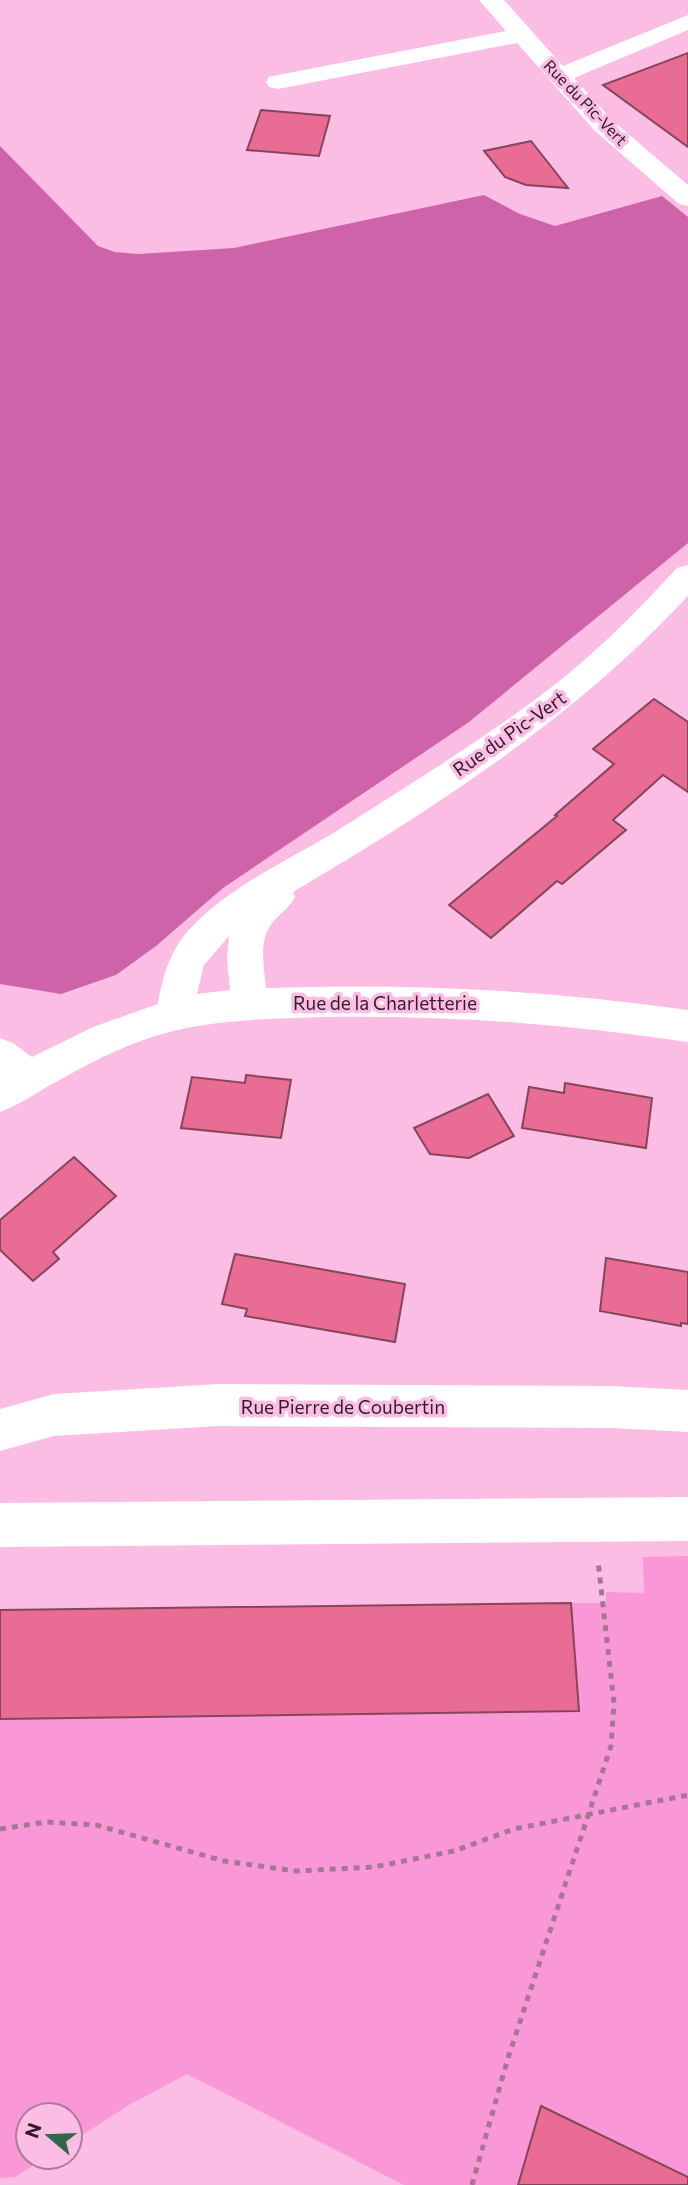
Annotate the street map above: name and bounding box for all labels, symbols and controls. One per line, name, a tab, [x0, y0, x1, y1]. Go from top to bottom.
street label: Rue du Pic-Vert	[540, 55, 632, 149]
street label: Rue du Pic-Vert	[448, 685, 570, 780]
street label: Rue de la Charletterie	[293, 991, 477, 1014]
street label: Rue Pierre de Coubertin	[241, 1395, 445, 1418]
north arrow	[14, 2101, 84, 2171]
text: N	[19, 2120, 46, 2141]

